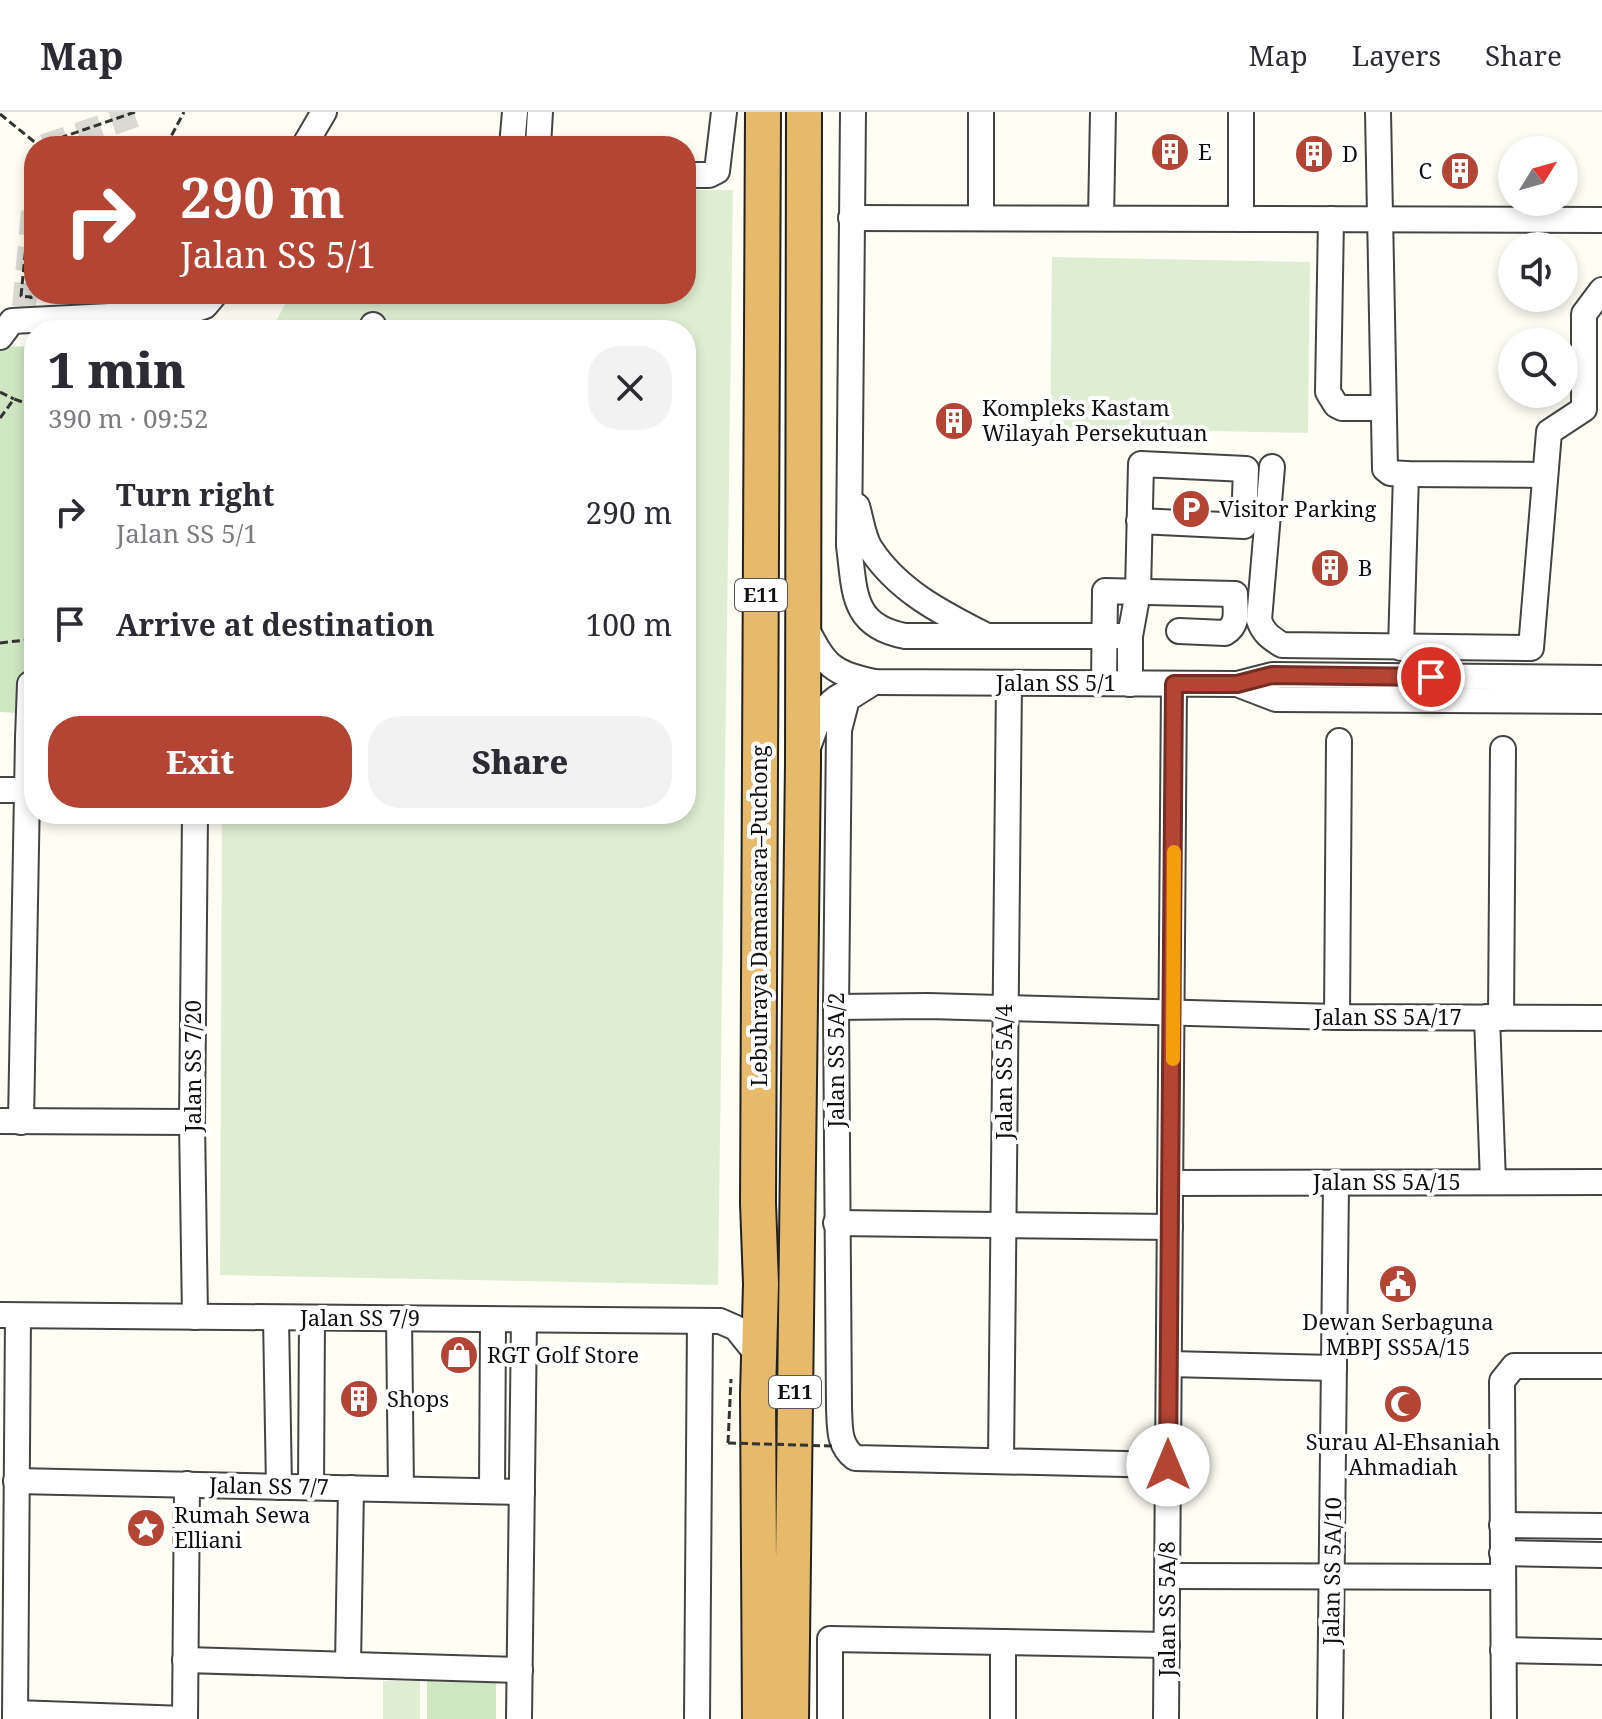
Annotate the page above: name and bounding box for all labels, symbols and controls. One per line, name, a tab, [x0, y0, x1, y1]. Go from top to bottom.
text: Map	[40, 29, 124, 81]
text: Map	[1249, 36, 1308, 74]
text: Layers	[1352, 36, 1441, 74]
text: Share	[1485, 36, 1562, 74]
building icon: E	[1149, 131, 1191, 173]
building icon: D	[1293, 133, 1335, 175]
place label: E	[1198, 136, 1212, 166]
north arrow	[1498, 136, 1578, 216]
map controls	[1498, 136, 1578, 408]
place label: D	[1342, 138, 1358, 168]
building icon: C	[1439, 150, 1481, 192]
place label: C	[1418, 155, 1432, 185]
text: 290 m	[180, 158, 345, 234]
icon: right	[48, 168, 152, 272]
text: Jalan SS 5/1	[180, 230, 376, 279]
button: sound	[1498, 232, 1578, 312]
button: search	[1498, 328, 1578, 408]
text: 1 min	[48, 337, 186, 402]
button: close	[588, 346, 672, 430]
place label: Kompleks Kastam Wilayah Persekutuan	[982, 392, 1208, 447]
text: 390 m · 09:52	[48, 400, 209, 436]
building icon: Kompleks Kastam Wilayah Persekutuan	[933, 400, 975, 442]
text: Turn right	[116, 474, 274, 515]
parking icon: Visitor Parking	[1170, 488, 1212, 530]
icon: right	[48, 490, 92, 534]
text: 290 m	[586, 492, 672, 533]
place label: Visitor Parking	[1219, 493, 1377, 523]
text: Jalan SS 5/1	[116, 515, 258, 551]
building icon: B	[1309, 547, 1351, 589]
place label: B	[1358, 552, 1372, 582]
road number: E11	[735, 579, 787, 611]
icon: arrive	[48, 602, 92, 646]
text: Arrive at destination	[116, 604, 435, 645]
text: 100 m	[586, 604, 672, 645]
pin	[1397, 643, 1465, 711]
icon: arrive	[1409, 655, 1453, 699]
street label: Jalan SS 5/1	[995, 667, 1116, 697]
button: Exit	[48, 716, 352, 808]
button: Share	[368, 716, 672, 808]
street label: Lebuhraya Damansara–Puchong	[743, 745, 773, 1087]
street label: Jalan SS 5A/2	[820, 992, 850, 1129]
street label: Jalan SS 7/20	[177, 1000, 207, 1133]
street label: Jalan SS 5A/17	[1313, 1001, 1462, 1031]
street label: Jalan SS 5A/4	[988, 1004, 1018, 1141]
street label: Jalan SS 5A/15	[1312, 1166, 1461, 1196]
public building icon: Dewan Serbaguna MBPJ SS5A/15	[1377, 1263, 1419, 1305]
street label: Jalan SS 7/9	[299, 1302, 420, 1332]
place label: Dewan Serbaguna MBPJ SS5A/15	[1302, 1306, 1494, 1361]
shop icon: RGT Golf Store	[438, 1334, 480, 1376]
place label: RGT Golf Store	[487, 1339, 639, 1369]
road number: E11	[769, 1376, 821, 1408]
building icon: Shops	[338, 1378, 380, 1420]
place label: Shops	[387, 1383, 449, 1413]
mosque icon: Surau Al-Ehsaniah Ahmadiah	[1382, 1383, 1424, 1425]
position arrow	[1126, 1423, 1210, 1507]
place label: Surau Al-Ehsaniah Ahmadiah	[1306, 1426, 1500, 1481]
street label: Jalan SS 7/7	[208, 1469, 329, 1501]
street label: Jalan SS 5A/10	[1315, 1497, 1347, 1646]
place label: Rumah Sewa Elliani	[174, 1499, 310, 1554]
place icon: Rumah Sewa Elliani	[125, 1507, 167, 1549]
street label: Jalan SS 5A/8	[1151, 1541, 1181, 1678]

